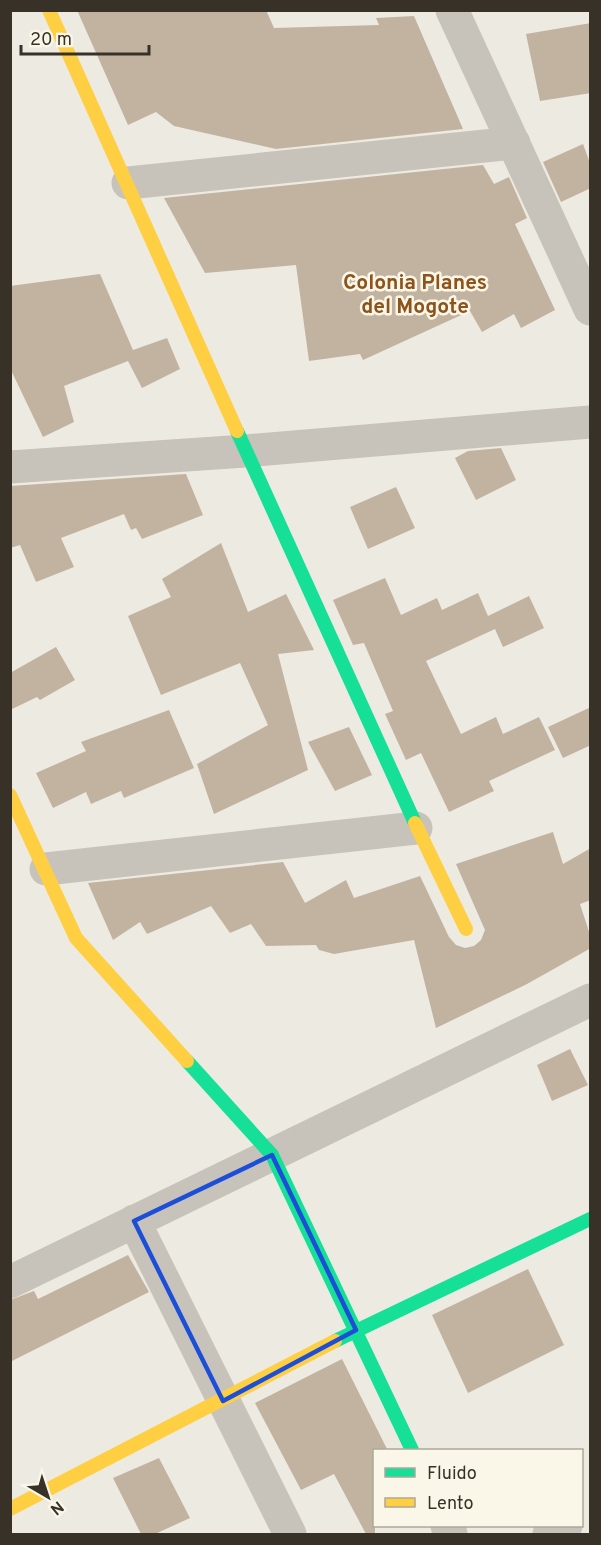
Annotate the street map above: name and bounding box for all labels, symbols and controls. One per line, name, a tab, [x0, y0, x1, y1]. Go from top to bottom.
scale bar	[21, 18, 148, 56]
text: 20 m	[30, 29, 72, 52]
district label: Colonia Planes del Mogote	[343, 270, 487, 321]
legend	[373, 1449, 583, 1527]
text: Fluido	[427, 1463, 477, 1486]
north arrow	[18, 1467, 78, 1527]
text: Lento	[427, 1493, 473, 1516]
text: N	[45, 1496, 67, 1518]

